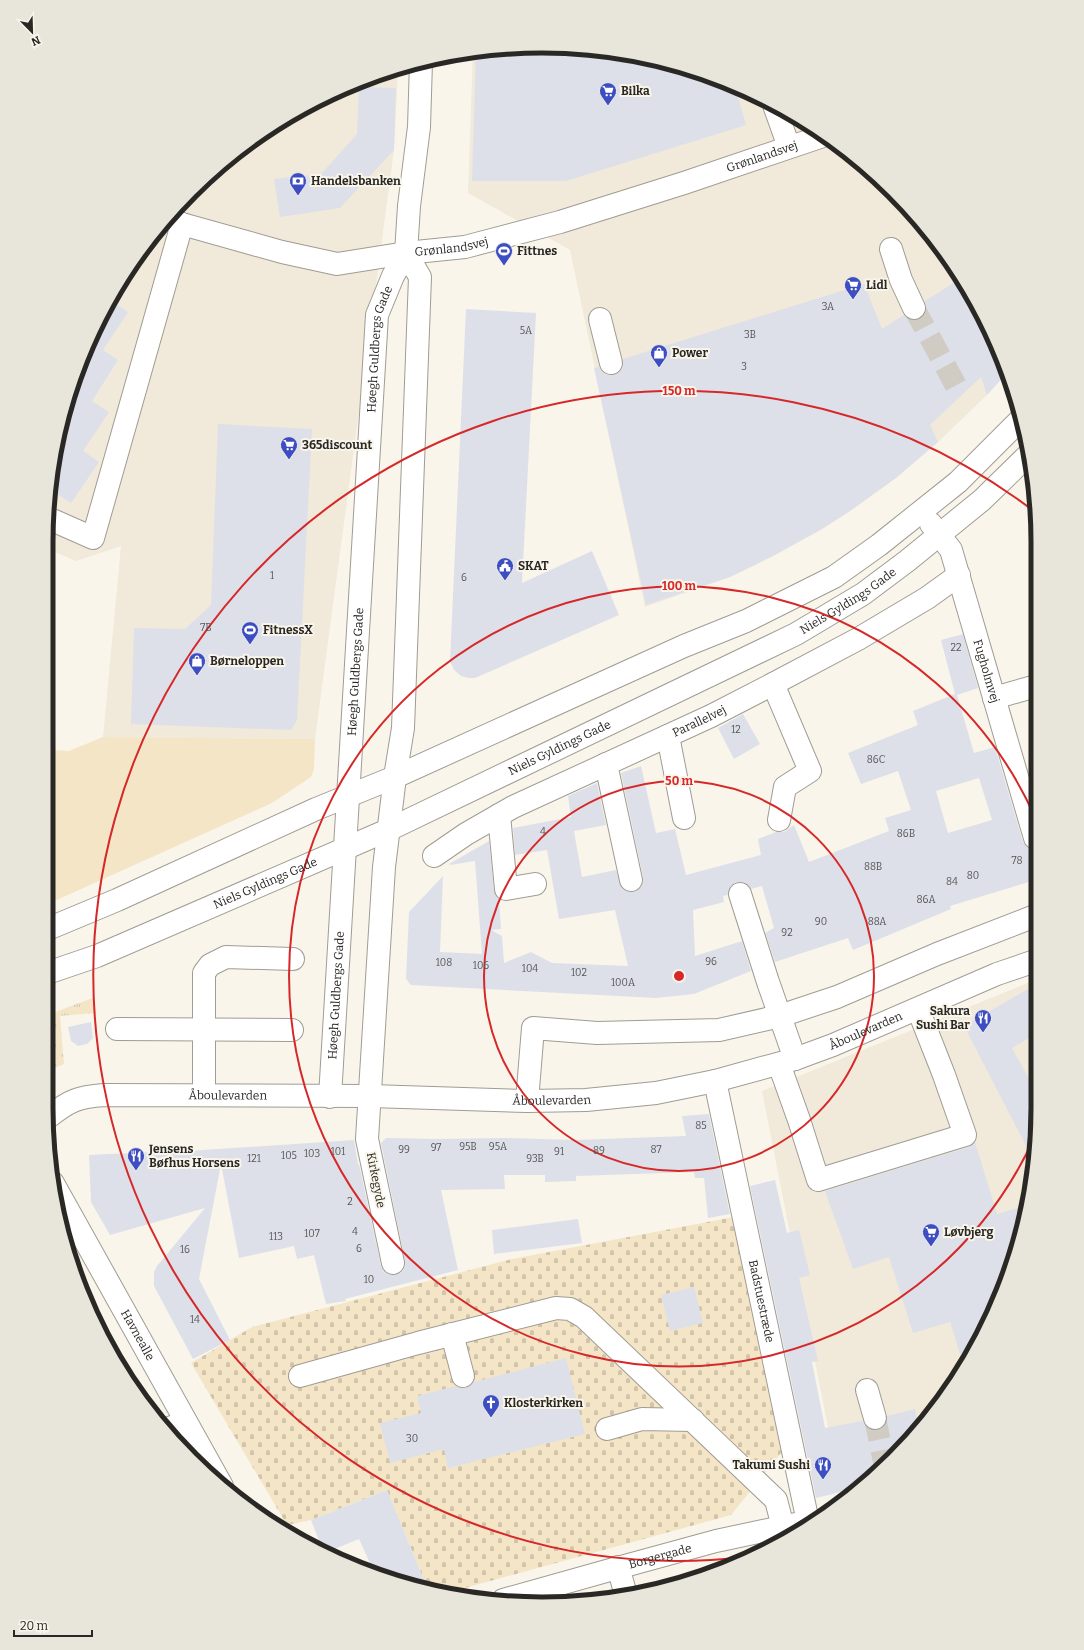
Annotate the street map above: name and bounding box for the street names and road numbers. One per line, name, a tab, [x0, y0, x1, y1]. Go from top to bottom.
street label: Grønlandsvej	[725, 138, 799, 175]
street label: Grønlandsvej	[414, 234, 490, 259]
street label: Høegh Guldbergs Gade	[364, 284, 395, 413]
street label: Niels Gyldings Gade	[797, 565, 899, 637]
street label: Høegh Guldbergs Gade	[345, 607, 366, 736]
street label: Fugholmvej	[970, 638, 1002, 704]
street label: Parallelvej	[670, 703, 728, 740]
street label: Niels Gyldings Gade	[506, 717, 613, 778]
street label: Niels Gyldings Gade	[211, 855, 319, 912]
street label: Høegh Guldbergs Gade	[325, 931, 347, 1060]
street label: Åboulevarden	[827, 1009, 905, 1053]
street label: Åboulevarden	[189, 1087, 267, 1103]
street label: Åboulevarden	[512, 1093, 592, 1108]
street label: Kirkegyde	[364, 1151, 388, 1209]
street label: Badstuestræde	[746, 1258, 777, 1344]
street label: Havnealle	[118, 1307, 158, 1363]
street label: Borgergade	[627, 1541, 693, 1572]

